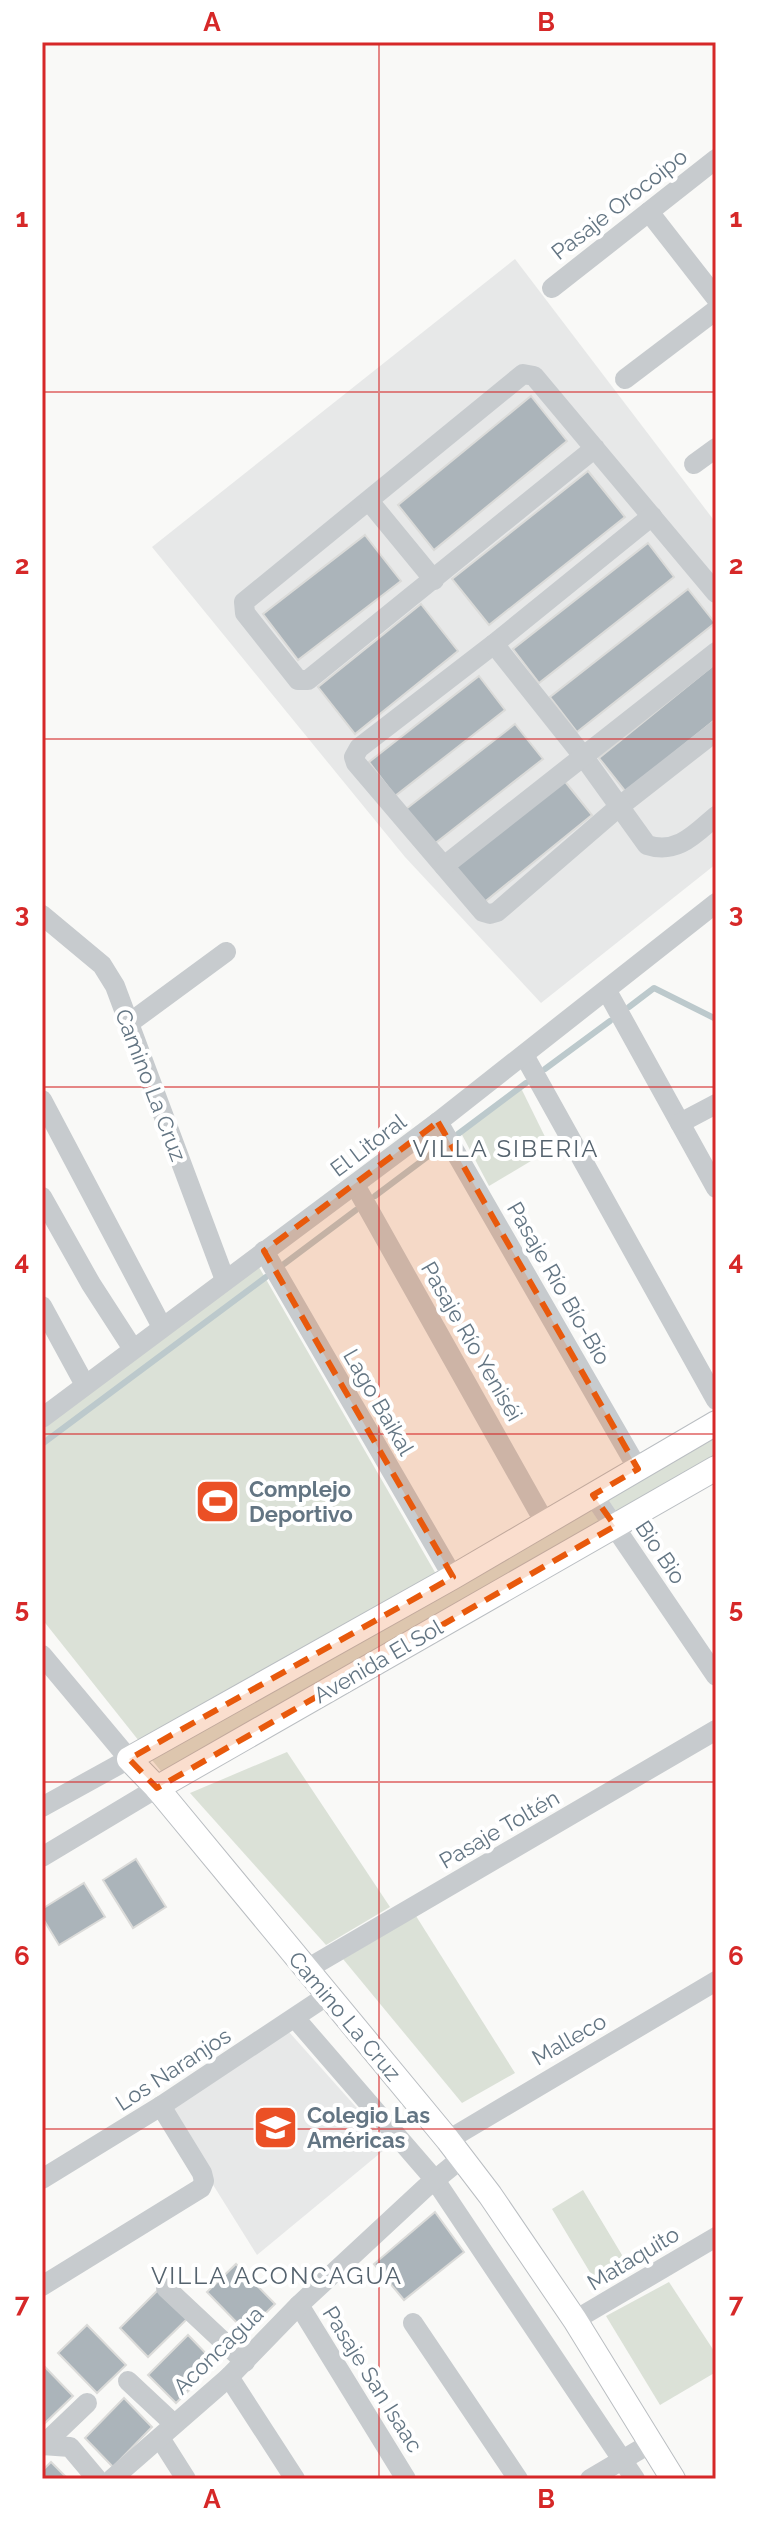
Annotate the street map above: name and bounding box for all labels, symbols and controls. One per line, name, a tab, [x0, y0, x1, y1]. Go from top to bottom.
text: A	[203, 7, 221, 37]
text: B	[537, 7, 555, 37]
street label: Pasaje Orocoipo	[546, 143, 692, 265]
text: 1	[16, 203, 29, 233]
text: 1	[730, 203, 743, 233]
text: 2	[15, 550, 29, 580]
text: 2	[729, 550, 743, 580]
text: 3	[15, 898, 29, 928]
text: 3	[729, 898, 743, 928]
street label: Camino La Cruz	[110, 1005, 192, 1165]
street label: El Litoral	[325, 1108, 411, 1182]
district label: VILLA SIBERIA	[413, 1134, 599, 1163]
street label: Pasaje Río Bío-Bío	[502, 1197, 616, 1369]
text: 4	[15, 1246, 29, 1276]
text: 4	[729, 1246, 743, 1276]
street label: Pasaje Río Yeniséi	[416, 1257, 528, 1425]
street label: Lago Baikal	[338, 1344, 420, 1460]
place label: Complejo Deportivo	[249, 1476, 353, 1527]
sports icon: Complejo Deportivo	[194, 1478, 242, 1526]
street label: Bio Bio	[630, 1515, 692, 1589]
text: 5	[15, 1593, 29, 1623]
text: 5	[729, 1593, 743, 1623]
street label: Avenida El Sol	[309, 1614, 447, 1708]
street label: Pasaje Toltén	[434, 1784, 564, 1874]
text: 6	[14, 1941, 30, 1971]
text: 6	[728, 1941, 744, 1971]
street label: Camino La Cruz	[283, 1946, 407, 2086]
street label: Malleco	[527, 2007, 611, 2071]
street label: Los Naranjos	[111, 2022, 235, 2116]
place label: Colegio Las Américas	[307, 2102, 430, 2153]
school or university icon: Colegio Las Américas	[252, 2104, 300, 2152]
street label: Mataquito	[583, 2221, 683, 2295]
district label: VILLA ACONCAGUA	[151, 2261, 403, 2290]
text: 7	[15, 2288, 30, 2318]
text: 7	[729, 2288, 744, 2318]
street label: Aconcagua	[168, 2301, 268, 2399]
street label: Pasaje San Isaac	[318, 2301, 428, 2457]
text: A	[203, 2484, 221, 2514]
text: B	[537, 2484, 555, 2514]

